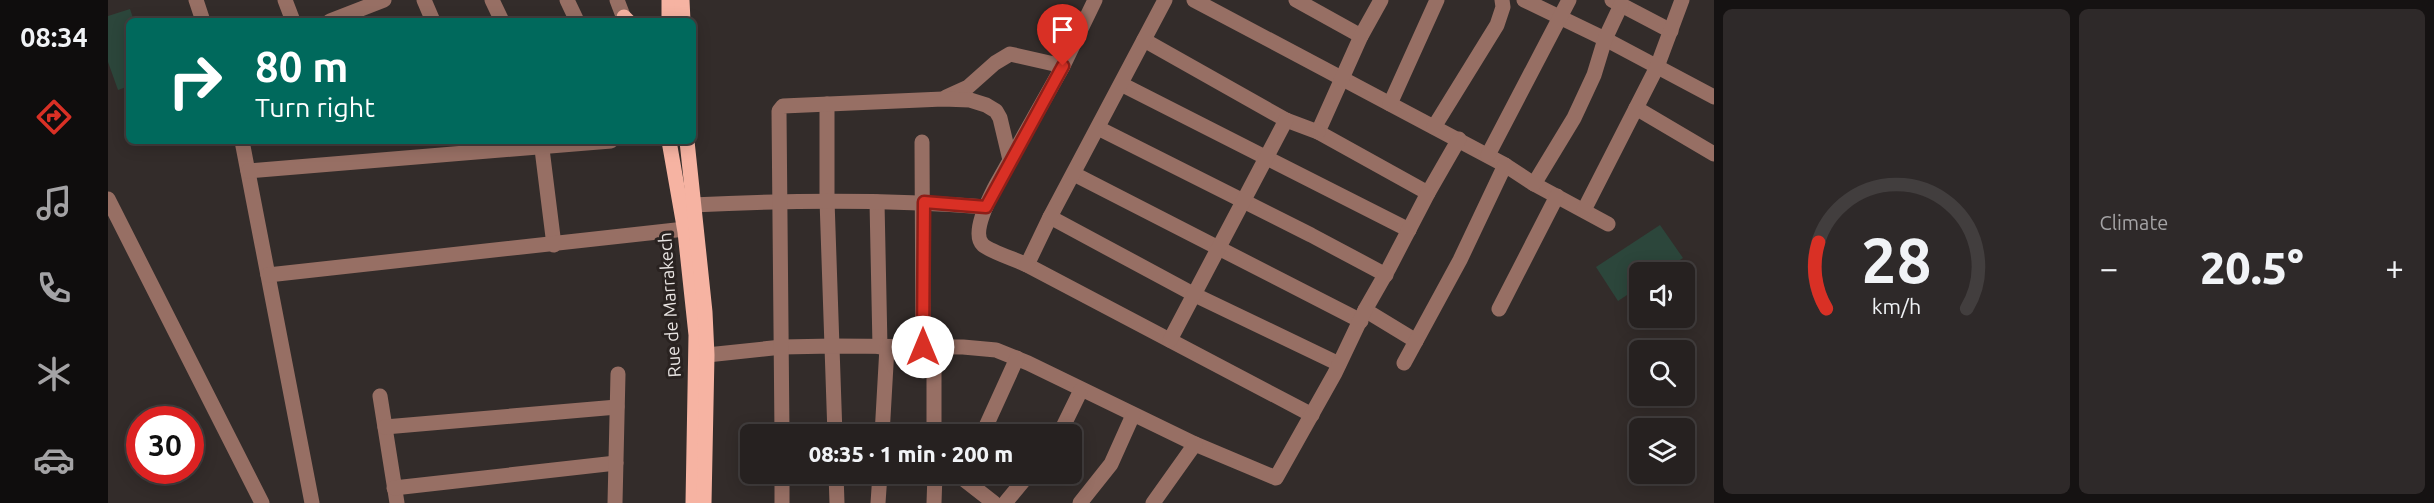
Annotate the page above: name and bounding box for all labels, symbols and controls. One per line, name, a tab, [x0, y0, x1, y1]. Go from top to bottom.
pin	[1037, 4, 1088, 66]
icon: arrive	[1046, 13, 1079, 46]
text: 08:34	[20, 22, 88, 52]
icon: right	[156, 42, 234, 120]
text: 80 m	[255, 43, 349, 90]
text: Turn right	[255, 92, 375, 122]
icon: directions	[33, 96, 75, 138]
icon: music	[33, 182, 75, 224]
text: Climate	[2100, 211, 2168, 234]
text: 28	[1861, 225, 1931, 295]
street label: Rue de Marrakech	[654, 232, 684, 378]
text: 20.5°	[2200, 242, 2304, 293]
text: −	[2100, 249, 2118, 286]
text: +	[2385, 249, 2404, 286]
map controls	[1629, 262, 1695, 484]
button: sound	[1629, 262, 1695, 328]
icon: phone	[33, 267, 75, 309]
text: km/h	[1871, 294, 1921, 318]
position arrow	[891, 315, 955, 379]
button: search	[1629, 340, 1695, 406]
icon: climate	[33, 353, 75, 395]
speed limit sign: 30	[126, 406, 204, 484]
button: layers	[1629, 418, 1695, 484]
icon: car	[33, 439, 75, 481]
text: 08:35 · 1 min · 200 m	[809, 441, 1013, 466]

